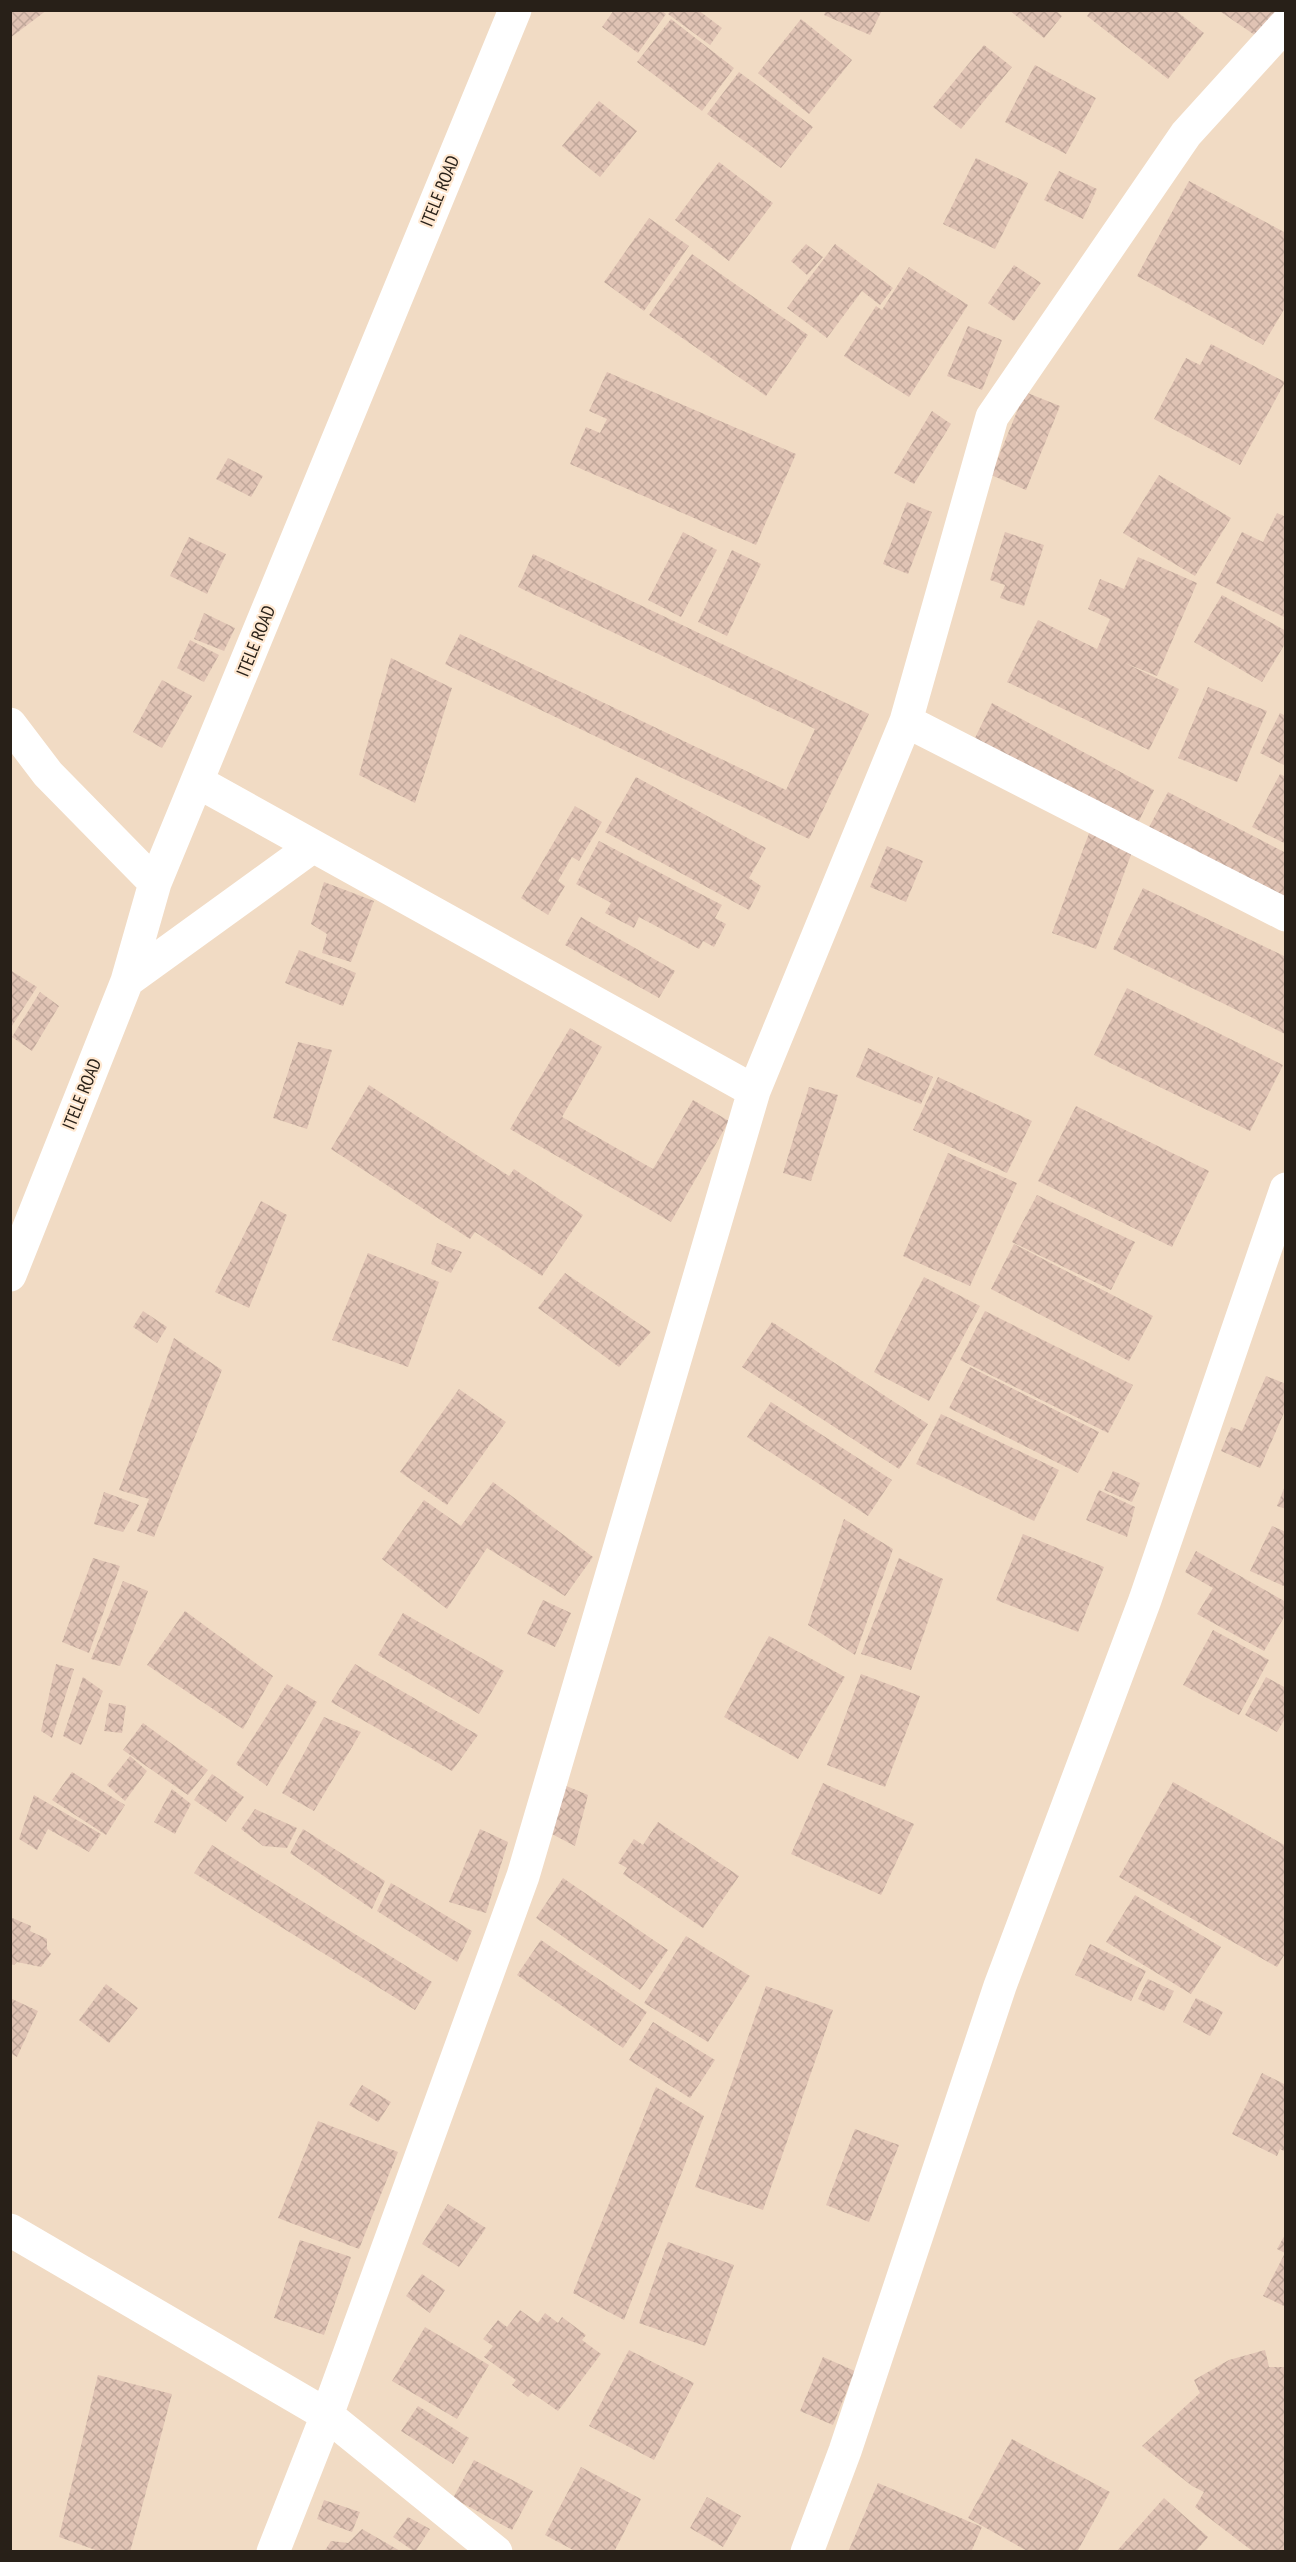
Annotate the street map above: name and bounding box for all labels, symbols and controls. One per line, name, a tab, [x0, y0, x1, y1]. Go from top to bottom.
street label: ITELE ROAD	[415, 152, 464, 230]
street label: ITELE ROAD	[231, 602, 280, 680]
street label: ITELE ROAD	[57, 1055, 106, 1133]

